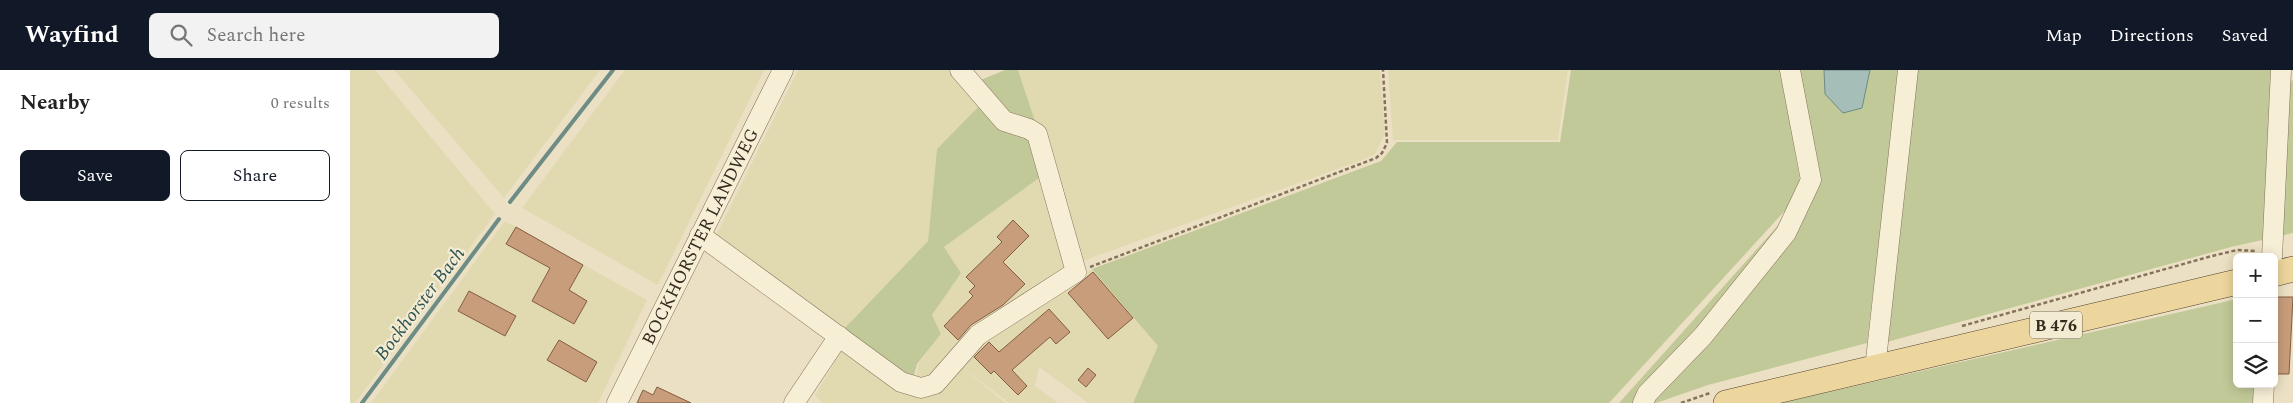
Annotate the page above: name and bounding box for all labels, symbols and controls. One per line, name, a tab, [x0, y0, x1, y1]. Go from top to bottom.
search box	[149, 13, 499, 58]
text: Wayfind	[25, 17, 119, 53]
icon: search	[167, 21, 195, 49]
text: Search here	[207, 21, 305, 50]
text: Map	[2046, 22, 2082, 49]
text: Directions	[2110, 22, 2194, 49]
text: Saved	[2222, 22, 2268, 49]
text: Nearby	[20, 87, 90, 119]
text: 0 results	[271, 91, 330, 115]
street label: BOCKHORSTER LANDWEG	[635, 124, 766, 350]
button: Save	[20, 150, 170, 201]
button: Share	[180, 150, 330, 201]
water label: Bockhorster Bach	[368, 241, 473, 367]
map controls	[2233, 253, 2278, 388]
button: +	[2233, 253, 2278, 298]
button: −	[2233, 298, 2278, 343]
road number: B 476	[2030, 312, 2082, 338]
button: layers	[2233, 343, 2278, 388]

